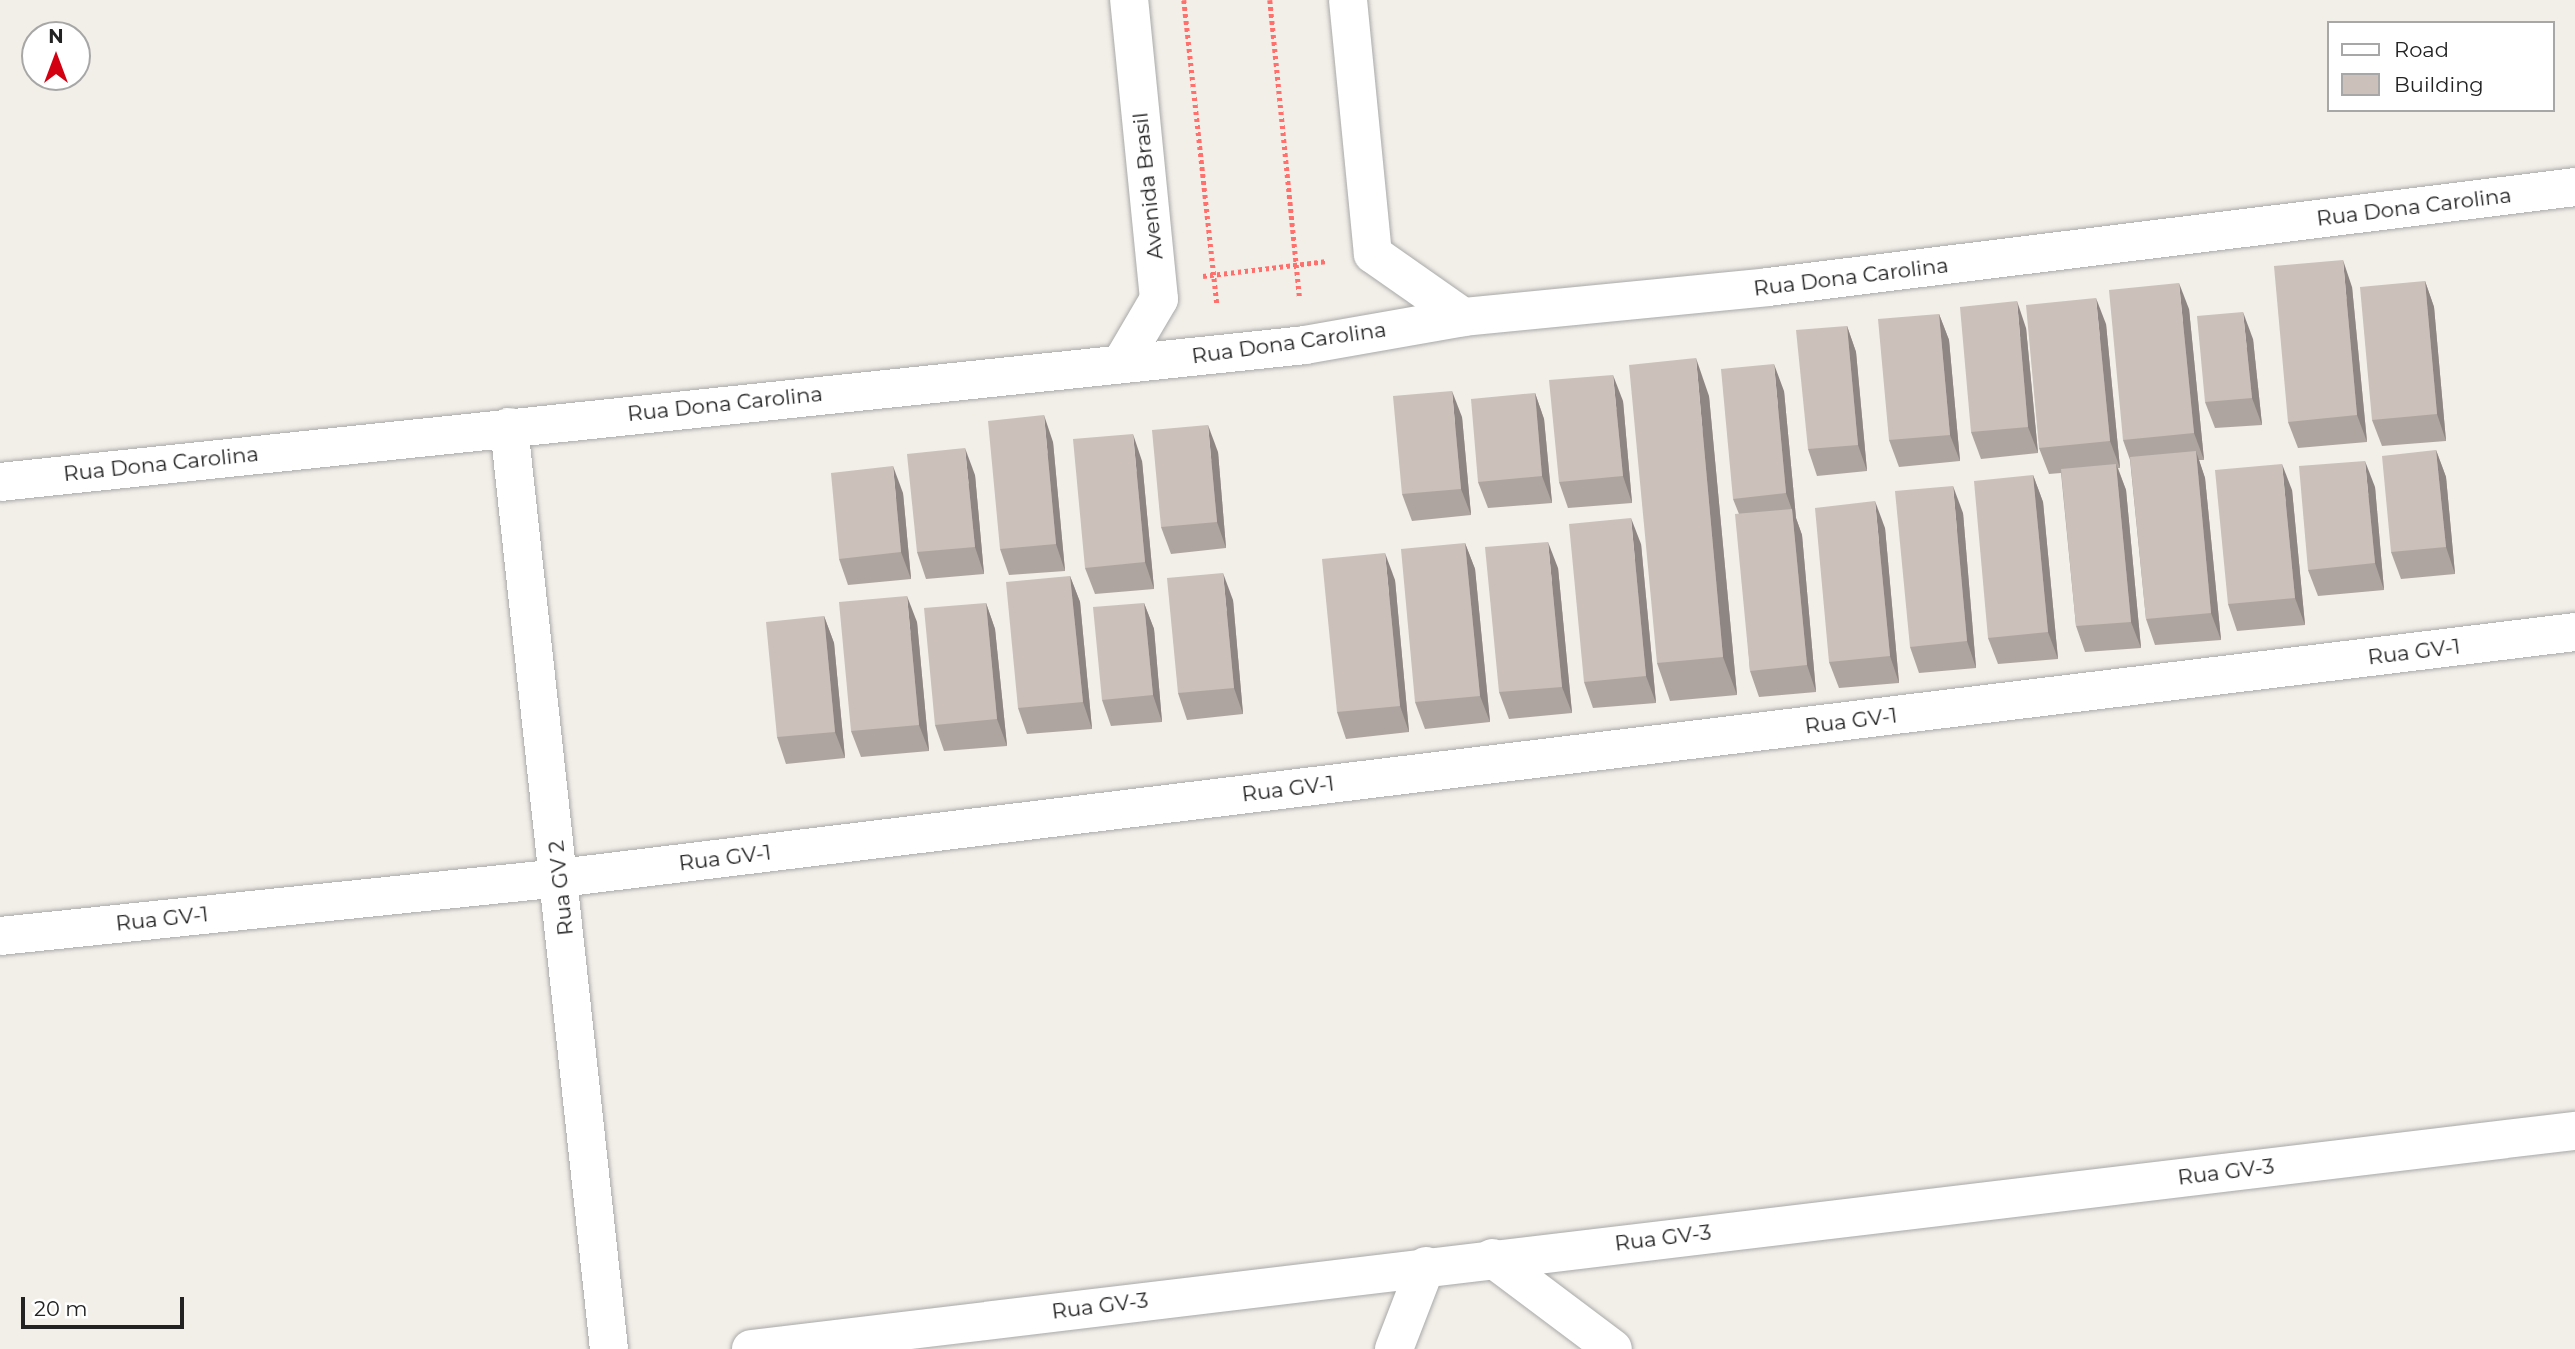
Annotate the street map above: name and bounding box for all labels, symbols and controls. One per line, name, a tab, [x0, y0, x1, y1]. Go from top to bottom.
north arrow	[21, 21, 91, 91]
legend	[2326, 21, 2554, 112]
text: N	[48, 25, 64, 48]
text: Road	[2394, 37, 2449, 62]
text: Building	[2394, 72, 2484, 97]
street label: Avenida Brasil	[1128, 111, 1168, 261]
street label: Rua Dona Carolina	[2315, 183, 2513, 231]
street label: Rua Dona Carolina	[1752, 253, 1950, 301]
street label: Rua Dona Carolina	[1190, 317, 1388, 369]
street label: Rua Dona Carolina	[626, 381, 824, 427]
street label: Rua Dona Carolina	[62, 441, 260, 487]
street label: Rua GV-1	[2366, 634, 2462, 670]
street label: Rua GV-1	[1803, 703, 1899, 739]
street label: Rua GV-1	[1240, 771, 1336, 807]
street label: Rua GV 2	[543, 839, 579, 937]
street label: Rua GV-1	[677, 840, 773, 876]
street label: Rua GV-1	[115, 902, 209, 936]
street label: Rua GV-3	[2176, 1154, 2276, 1190]
street label: Rua GV-3	[1613, 1220, 1713, 1256]
scale bar	[24, 1282, 187, 1326]
street label: Rua GV-3	[1050, 1288, 1150, 1324]
text: 20 m	[34, 1296, 88, 1321]

